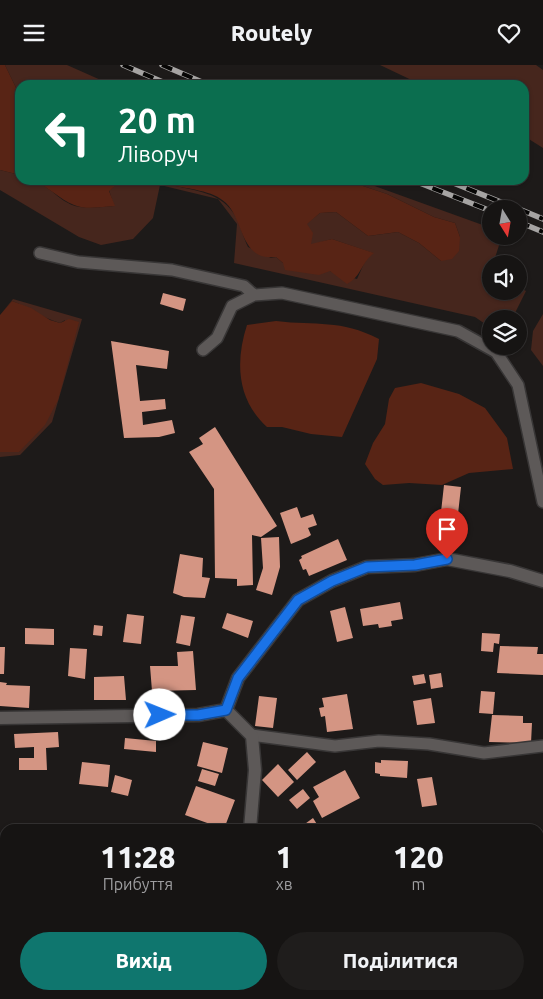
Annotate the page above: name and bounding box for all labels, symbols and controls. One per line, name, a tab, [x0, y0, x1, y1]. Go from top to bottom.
icon: menu	[20, 19, 48, 47]
icon: heart	[495, 19, 523, 47]
text: Routely	[231, 20, 312, 45]
icon: left	[35, 100, 100, 165]
text: 20 m	[118, 100, 196, 140]
text: Ліворуч	[118, 141, 199, 166]
north arrow	[482, 200, 528, 245]
map controls	[482, 200, 527, 355]
button: sound	[482, 255, 527, 300]
button: layers	[482, 310, 527, 355]
pin	[426, 508, 468, 559]
icon: arrive	[433, 515, 461, 543]
position arrow	[133, 688, 185, 740]
text: 11:28	[100, 840, 175, 874]
text: 1	[276, 840, 293, 874]
text: 120	[393, 840, 444, 874]
text: Прибуття	[103, 875, 173, 893]
text: хв	[276, 875, 293, 893]
text: m	[411, 875, 425, 893]
button: Вихід	[20, 932, 267, 990]
button: Поділитися	[277, 932, 524, 990]

